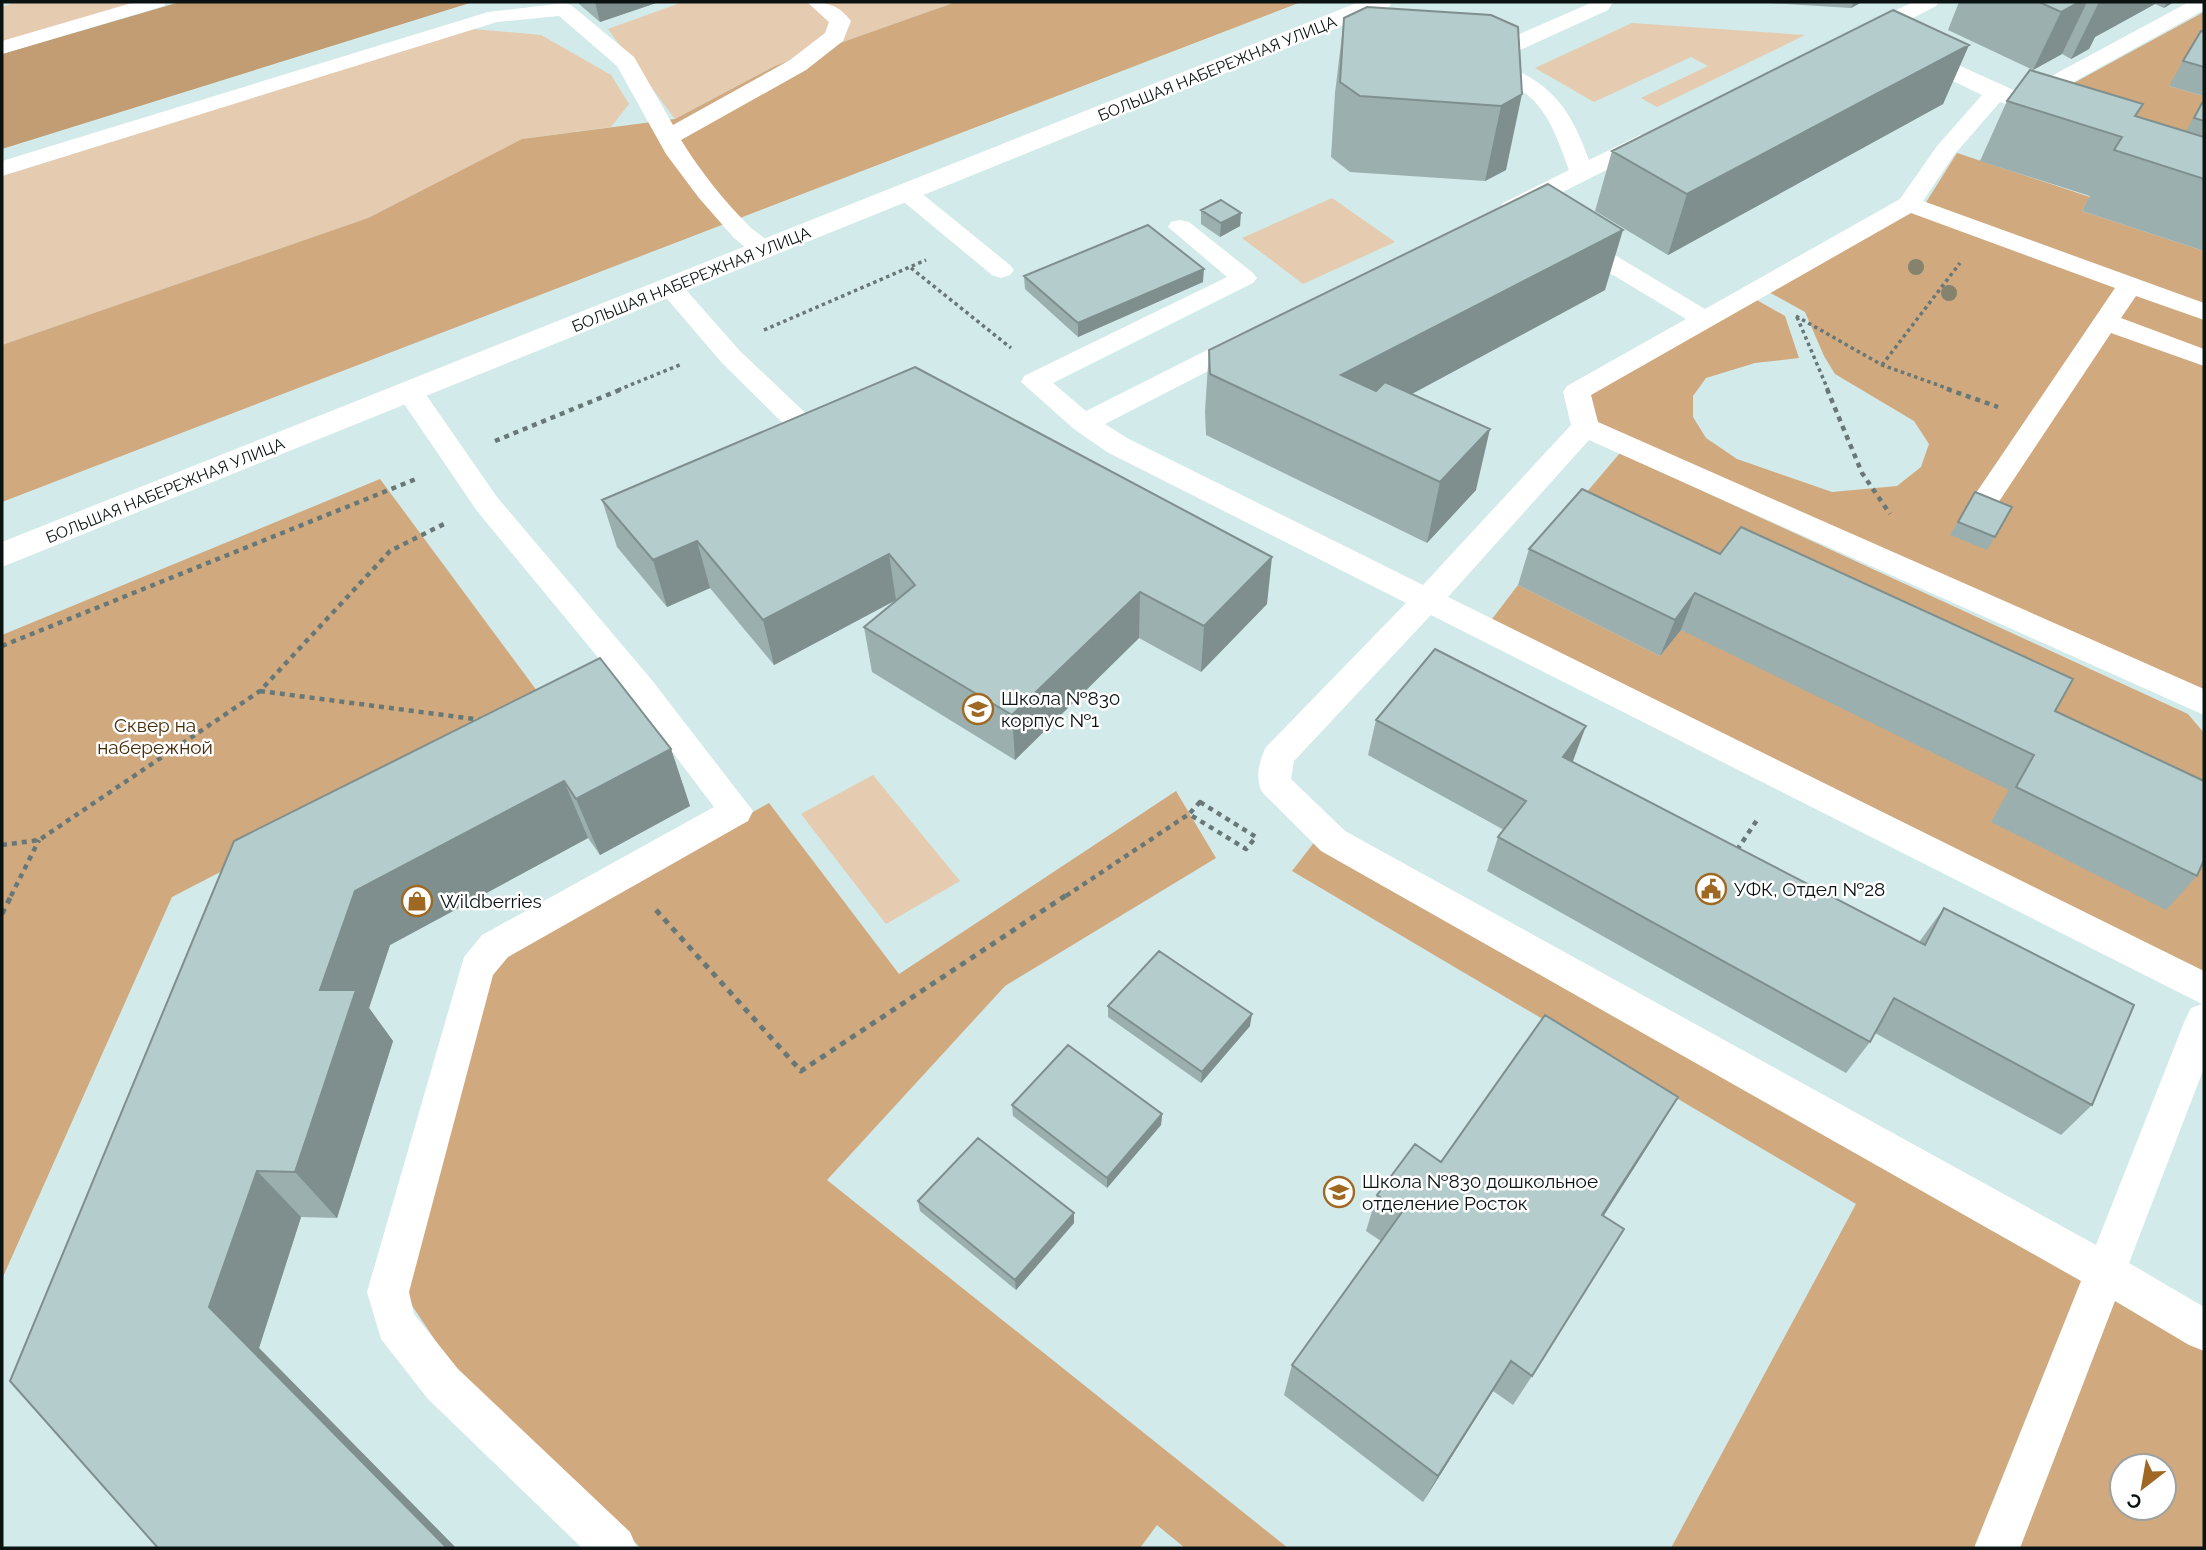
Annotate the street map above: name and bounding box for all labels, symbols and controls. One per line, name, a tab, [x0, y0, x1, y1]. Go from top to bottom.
street label: БОЛЬШАЯ НАБЕРЕЖНАЯ УЛИЦА	[1095, 12, 1339, 125]
street label: БОЛЬШАЯ НАБЕРЕЖНАЯ УЛИЦА	[569, 223, 813, 336]
street label: БОЛЬШАЯ НАБЕРЕЖНАЯ УЛИЦА	[43, 434, 287, 547]
place label: Школа №830 корпус №1	[1001, 687, 1120, 731]
school or university icon: Школа №830 корпус №1	[961, 692, 995, 726]
park label: Сквер на набережной	[97, 714, 213, 758]
public building icon: УФК, Отдел №28	[1694, 872, 1728, 906]
place label: УФК, Отдел №28	[1734, 878, 1885, 900]
shop icon: Wildberries	[400, 884, 434, 918]
place label: Wildberries	[440, 890, 542, 912]
place label: Школа №830 дошкольное отделение Росток	[1362, 1170, 1598, 1214]
school or university icon: Школа №830 дошкольное отделение Росток	[1322, 1175, 1356, 1209]
north arrow	[2108, 1452, 2178, 1522]
text: С	[2123, 1489, 2146, 1514]

